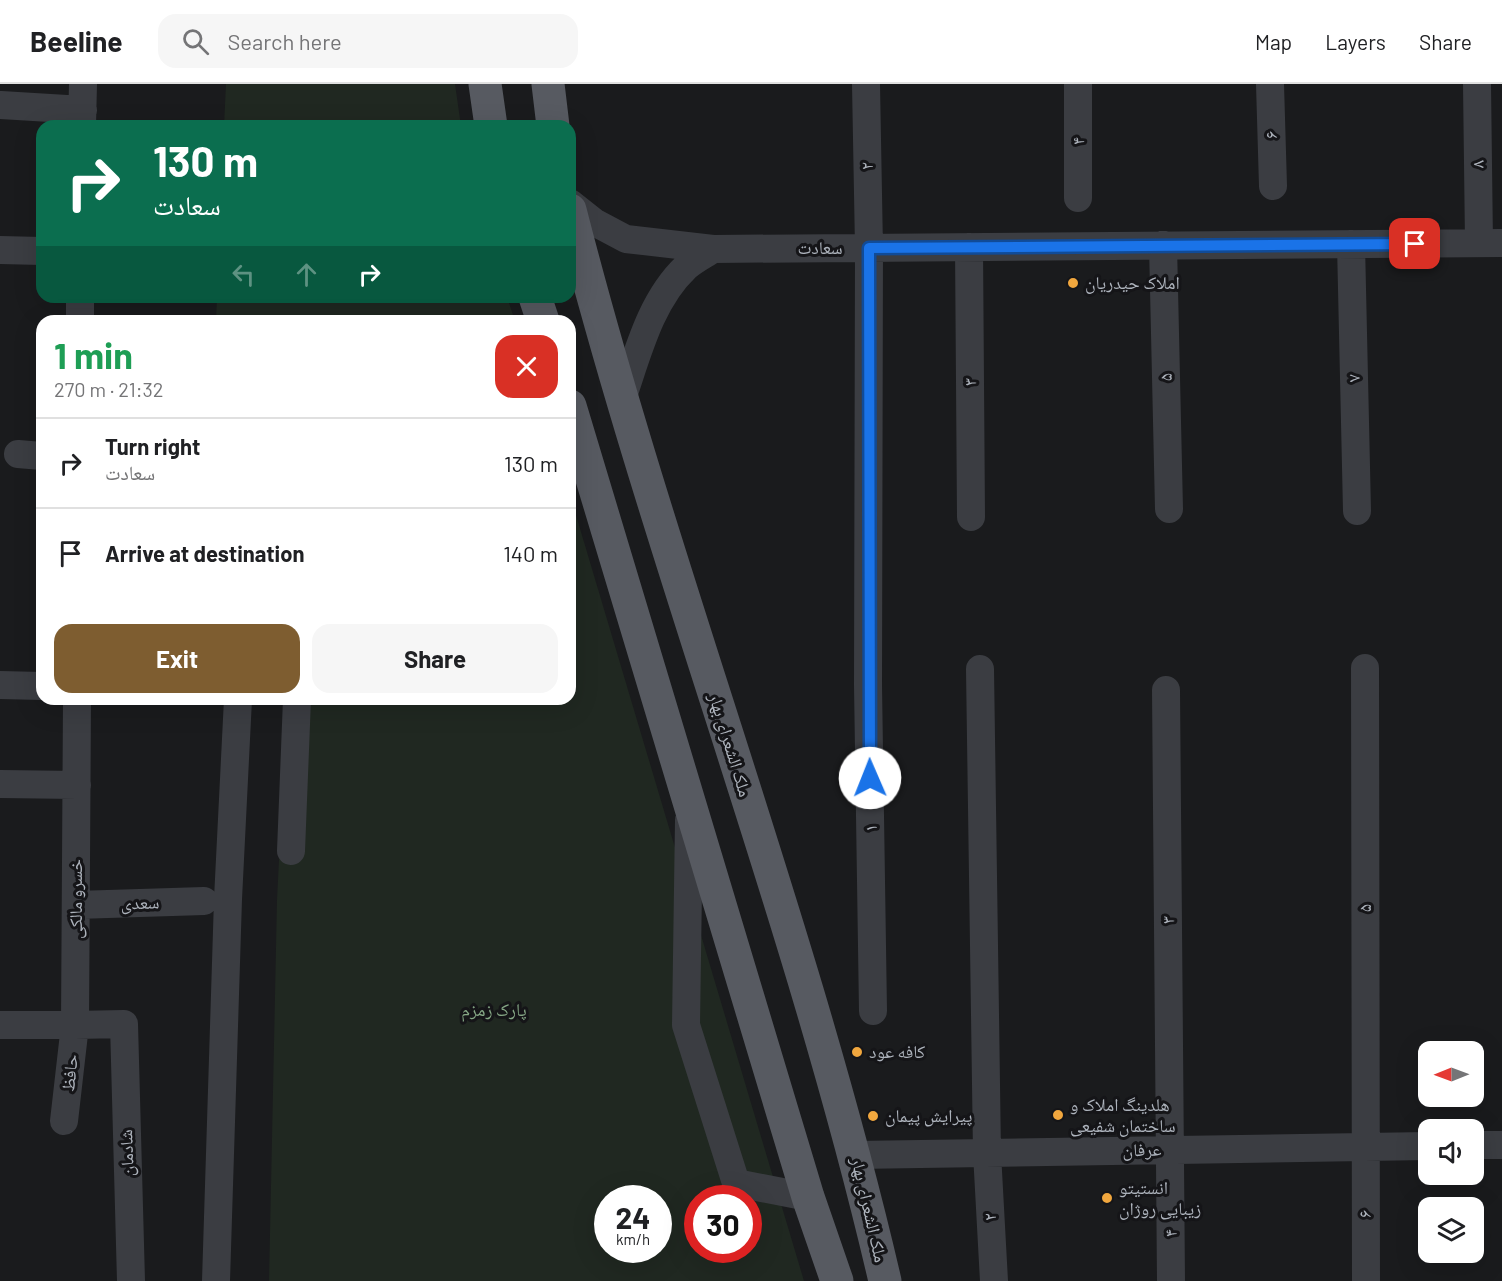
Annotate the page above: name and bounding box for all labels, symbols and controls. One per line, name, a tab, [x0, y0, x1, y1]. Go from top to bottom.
search box	[158, 14, 578, 68]
text: Beeline	[30, 24, 122, 58]
icon: search	[179, 25, 212, 58]
text: Search here	[227, 28, 342, 54]
text: Map	[1255, 29, 1292, 54]
text: Layers	[1325, 29, 1386, 54]
text: Share	[1419, 29, 1472, 54]
street label: ۶	[1259, 131, 1281, 139]
text: 130 m	[153, 135, 258, 185]
street label: ۴	[1066, 137, 1088, 145]
icon: right	[54, 144, 132, 222]
street label: ۸	[1466, 160, 1488, 168]
street label: ۲	[855, 162, 877, 170]
text: سعادت	[153, 188, 221, 220]
pin	[1389, 218, 1440, 269]
icon: arrive	[1398, 227, 1431, 260]
street label: سعادت	[797, 236, 843, 258]
icon: left	[227, 258, 260, 291]
icon: ahead	[290, 258, 323, 291]
icon: right	[353, 258, 386, 291]
place label: املاک حیدریان	[1085, 271, 1180, 294]
marker: املاک حیدریان	[1066, 276, 1080, 290]
text: 1 min	[54, 333, 133, 376]
button: close	[495, 335, 558, 398]
street label: ۵	[1154, 373, 1176, 381]
street label: ۷	[1342, 374, 1364, 382]
text: 270 m · 21:32	[54, 377, 163, 401]
street label: ۳	[958, 378, 980, 386]
text: Turn right	[105, 433, 200, 459]
icon: right	[54, 447, 87, 480]
text: 130 m	[504, 450, 558, 476]
text: سعادت	[105, 460, 155, 484]
icon: arrive	[54, 537, 87, 570]
text: Arrive at destination	[105, 540, 304, 566]
text: 140 m	[503, 540, 558, 566]
button: Exit	[54, 624, 300, 693]
button: Share	[312, 624, 558, 693]
street label: ملک الشعرای بهار	[704, 689, 757, 800]
position arrow	[838, 746, 902, 810]
street label: ۱	[859, 824, 881, 832]
street label: خسرو مالکی	[64, 859, 87, 939]
street label: سعدی	[120, 890, 160, 915]
street label: ۵	[1353, 904, 1375, 912]
street label: ۳	[1156, 916, 1178, 924]
park label: پارک زمزم	[461, 998, 527, 1022]
place label: کافه عود	[869, 1040, 926, 1062]
north arrow	[1418, 1041, 1484, 1107]
map controls	[1418, 1041, 1484, 1263]
marker: کافه عود	[850, 1045, 864, 1059]
street label: حافظ	[56, 1053, 82, 1093]
place label: هلدینگ املاک و ساختمان شفیعی	[1070, 1093, 1176, 1137]
place label: پیرایش پیمان	[885, 1104, 972, 1127]
marker: هلدینگ املاک و ساختمان شفیعی	[1051, 1108, 1065, 1122]
marker: پیرایش پیمان	[866, 1109, 880, 1123]
button: sound	[1418, 1119, 1484, 1185]
street label: شادمان	[114, 1129, 139, 1177]
street label: عرفان	[1122, 1138, 1162, 1161]
street label: ملک الشعرای بهار	[846, 1154, 893, 1265]
place label: انستیتو زیبایی روژان	[1119, 1176, 1201, 1220]
speed limit sign: 30	[684, 1185, 762, 1263]
marker: انستیتو زیبایی روژان	[1100, 1191, 1114, 1205]
button: layers	[1418, 1197, 1484, 1263]
text: 24	[616, 1199, 650, 1235]
street label: ۶	[1353, 1210, 1375, 1218]
street label: ۲	[978, 1212, 1000, 1222]
street label: ۴	[1159, 1229, 1181, 1237]
text: km/h	[616, 1230, 650, 1248]

